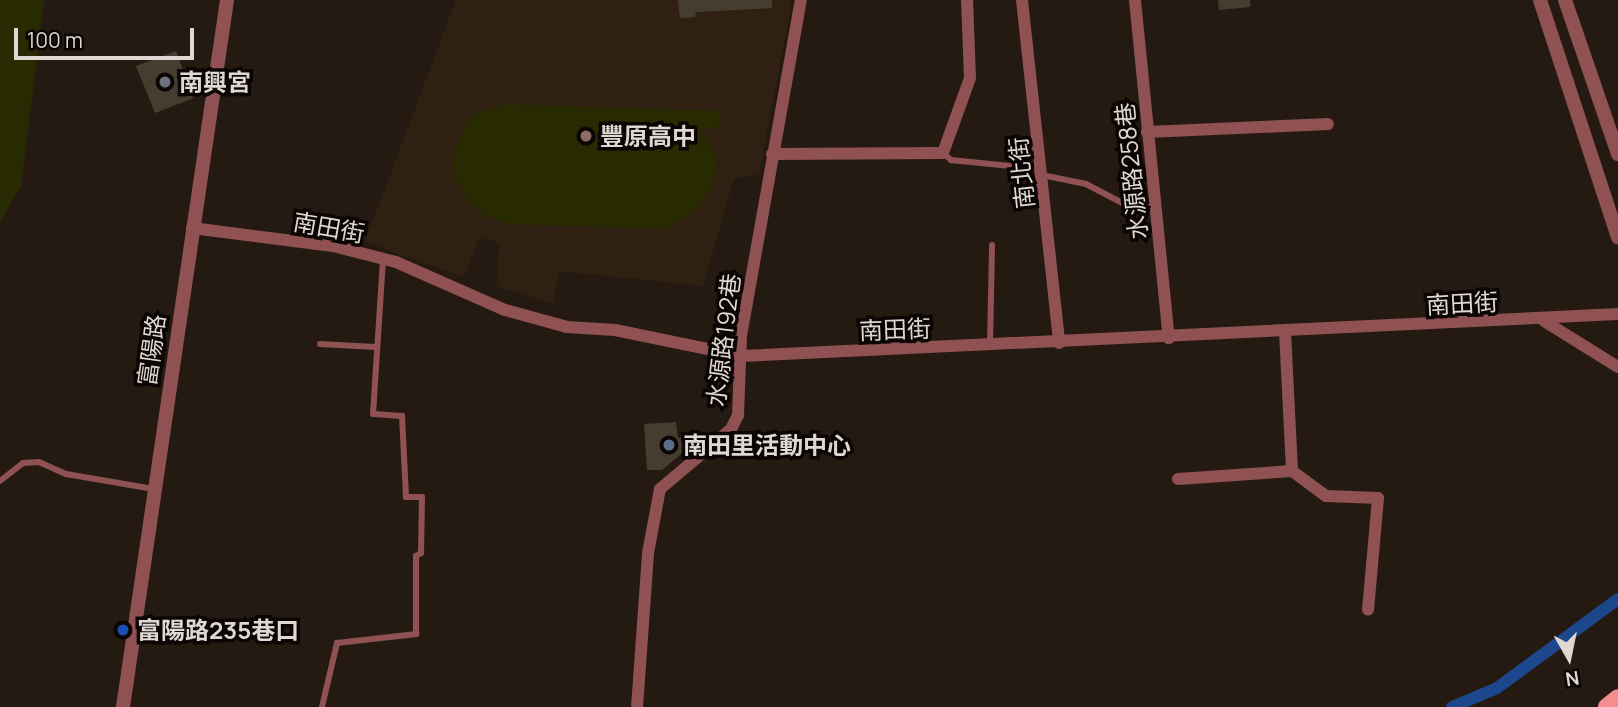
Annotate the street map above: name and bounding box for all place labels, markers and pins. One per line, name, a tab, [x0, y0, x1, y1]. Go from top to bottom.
place label: 南興宮	[179, 68, 251, 96]
marker: 南興宮	[157, 74, 173, 90]
place label: 豐原高中	[600, 122, 696, 150]
marker: 豐原高中	[578, 128, 594, 144]
place label: 南田里活動中心	[683, 431, 851, 459]
marker: 南田里活動中心	[661, 437, 677, 453]
place label: 富陽路235巷口	[137, 616, 299, 644]
marker: 富陽路235巷口	[115, 622, 131, 638]

